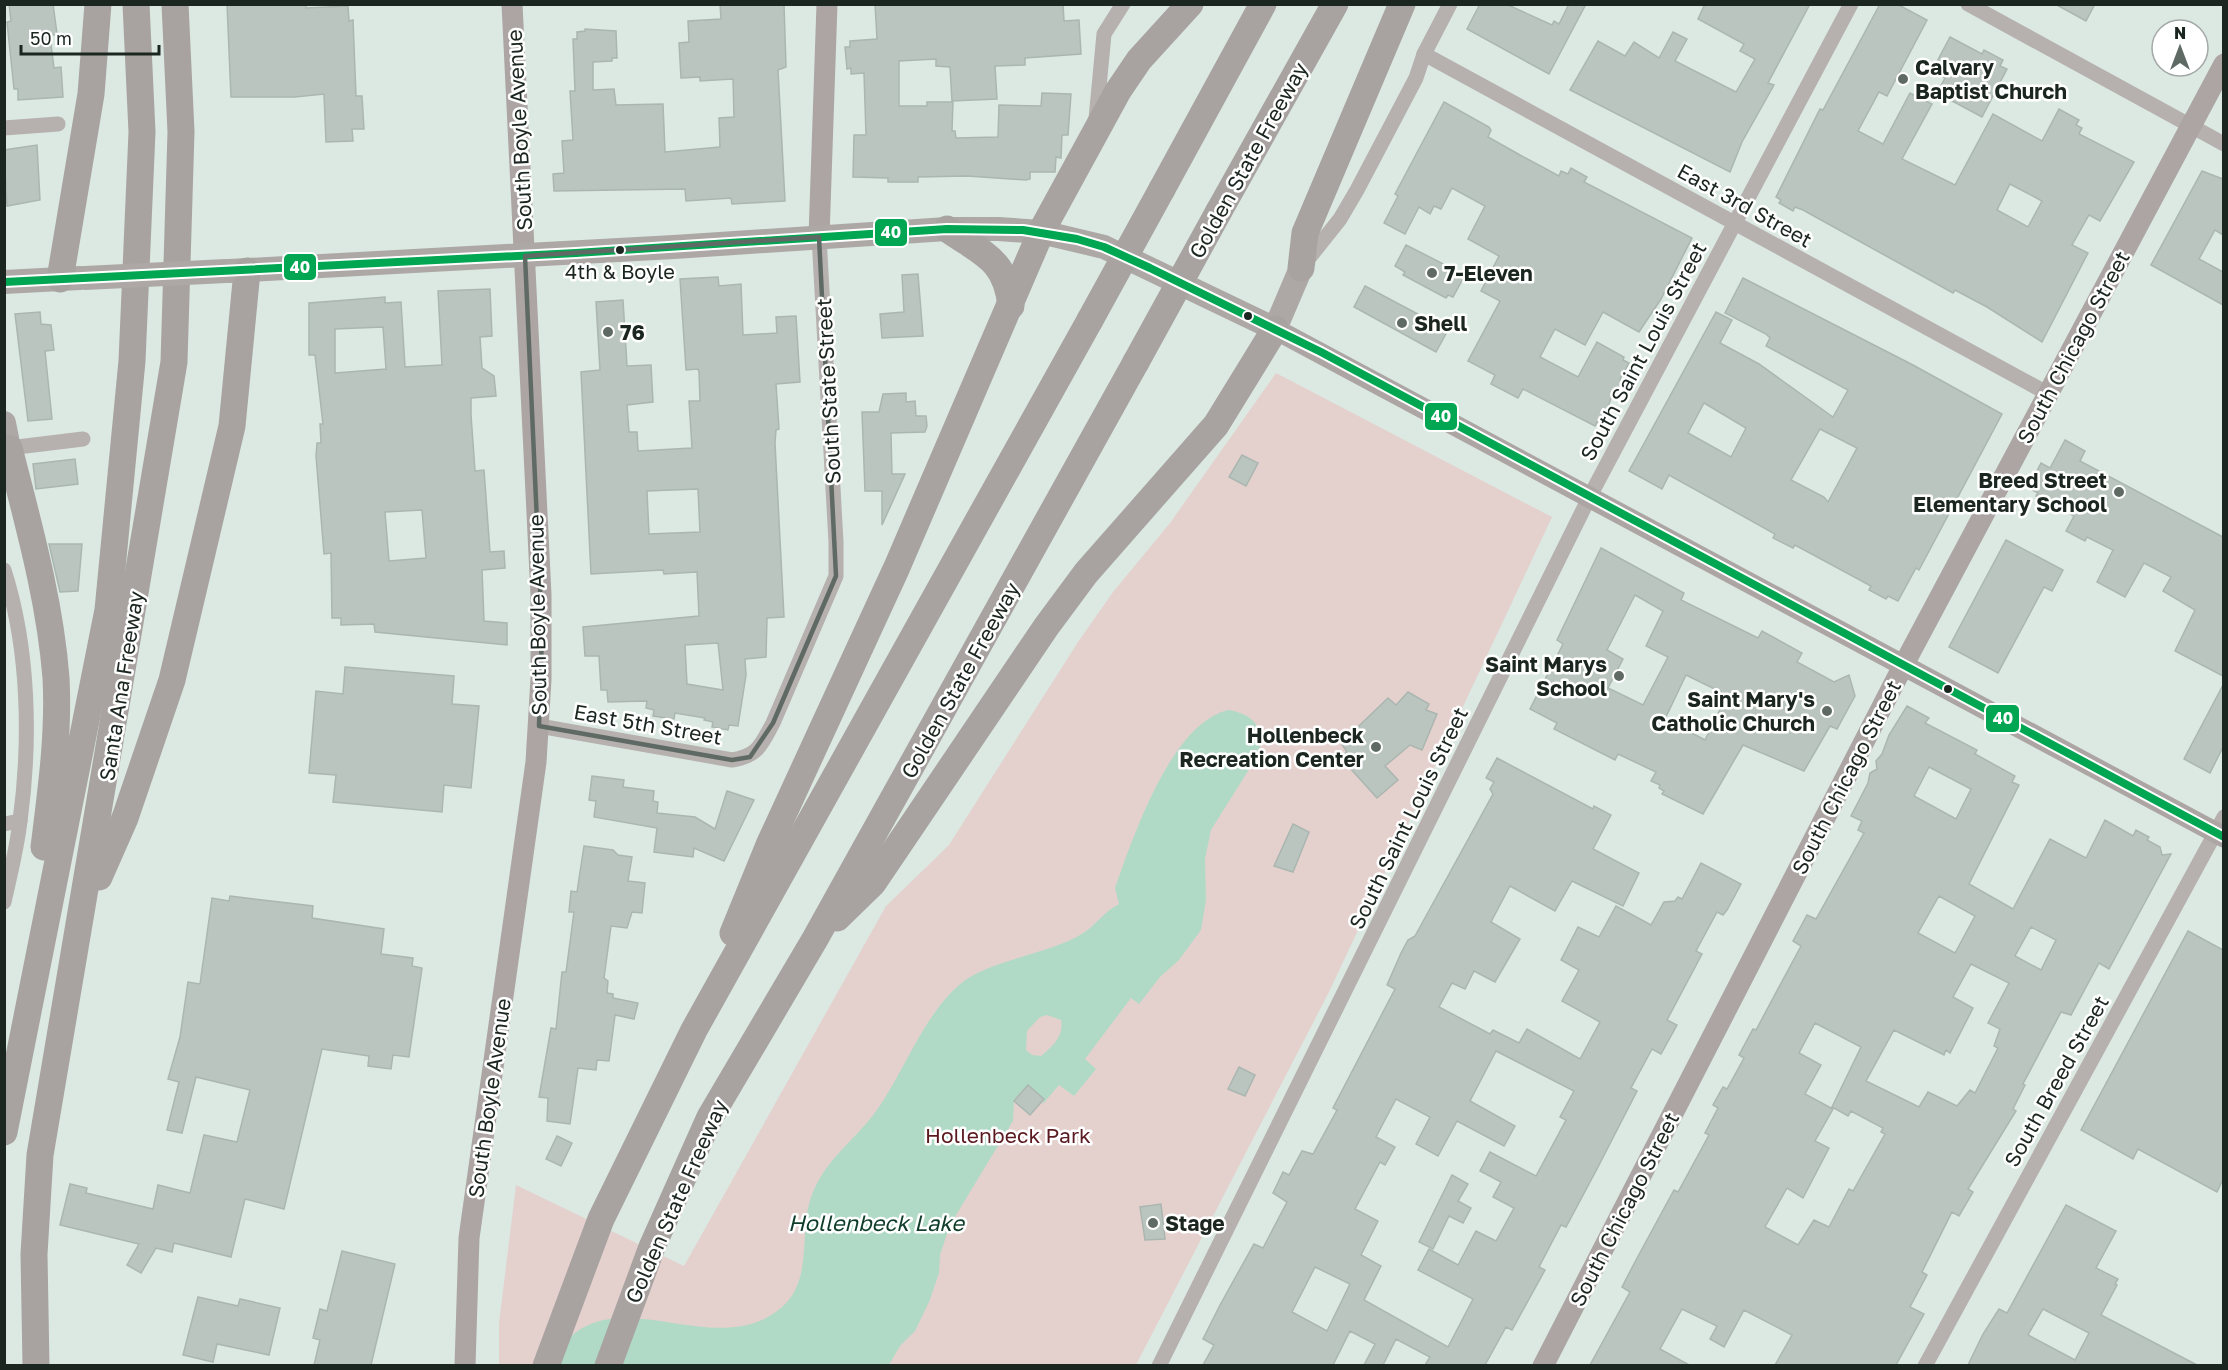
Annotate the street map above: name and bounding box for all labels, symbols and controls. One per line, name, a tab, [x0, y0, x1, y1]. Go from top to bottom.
scale bar	[21, 18, 159, 56]
north arrow	[2150, 18, 2210, 78]
text: N	[2174, 23, 2186, 43]
text: 50 m	[30, 27, 72, 49]
street label: South Boyle Avenue	[501, 29, 537, 231]
place label: Calvary Baptist Church	[1915, 54, 2067, 104]
street label: Golden State Freeway	[1183, 57, 1313, 263]
marker: Calvary Baptist Church	[1896, 72, 1910, 86]
street label: East 3rd Street	[1673, 157, 1817, 253]
line badge: 40	[874, 218, 908, 247]
text: 40	[881, 222, 901, 242]
street label: South Saint Louis Street	[1574, 237, 1712, 465]
marker: 4th & Boyle	[614, 244, 626, 256]
street label: South Chicago Street	[2011, 246, 2135, 448]
line badge: 40	[283, 253, 317, 281]
text: 40	[290, 257, 310, 277]
place label: 4th & Boyle	[565, 259, 675, 283]
place label: 7-Eleven	[1444, 260, 1533, 286]
marker: 7-Eleven	[1425, 266, 1439, 280]
street label: South State Street	[810, 297, 846, 485]
unlabelled marker	[1242, 310, 1254, 322]
place label: Shell	[1414, 310, 1467, 336]
marker: Shell	[1395, 316, 1409, 330]
place label: 76	[620, 319, 645, 345]
marker: 76	[601, 325, 615, 339]
line badge: 40	[1424, 402, 1458, 431]
text: 40	[1431, 406, 1451, 426]
place label: Breed Street Elementary School	[1913, 467, 2107, 517]
marker: Breed Street Elementary School	[2112, 485, 2126, 499]
street label: South Boyle Avenue	[522, 514, 552, 716]
street label: Golden State Freeway	[895, 577, 1025, 783]
street label: Santa Ana Freeway	[93, 589, 149, 783]
place label: Saint Marys School	[1485, 651, 1607, 701]
marker: Saint Marys School	[1612, 669, 1626, 683]
street label: South Chicago Street	[1786, 676, 1906, 878]
unlabelled marker	[1942, 683, 1954, 695]
place label: Saint Mary's Catholic Church	[1651, 686, 1815, 736]
street label: East 5th Street	[572, 698, 724, 750]
street label: South Saint Louis Street	[1343, 703, 1473, 933]
marker: Saint Mary's Catholic Church	[1820, 704, 1834, 718]
line badge: 40	[1985, 704, 2020, 733]
text: 40	[1993, 708, 2013, 728]
place label: Hollenbeck Recreation Center	[1179, 722, 1364, 772]
marker: Hollenbeck Recreation Center	[1369, 740, 1383, 754]
street label: South Breed Street	[1998, 991, 2114, 1171]
street label: South Boyle Avenue	[462, 996, 516, 1200]
street label: Golden State Freeway	[619, 1095, 733, 1307]
street label: South Chicago Street	[1564, 1108, 1684, 1310]
park label: Hollenbeck Park	[925, 1122, 1091, 1148]
water label: Hollenbeck Lake	[788, 1209, 966, 1236]
place label: Stage	[1165, 1210, 1225, 1236]
marker: Stage	[1146, 1216, 1160, 1230]

